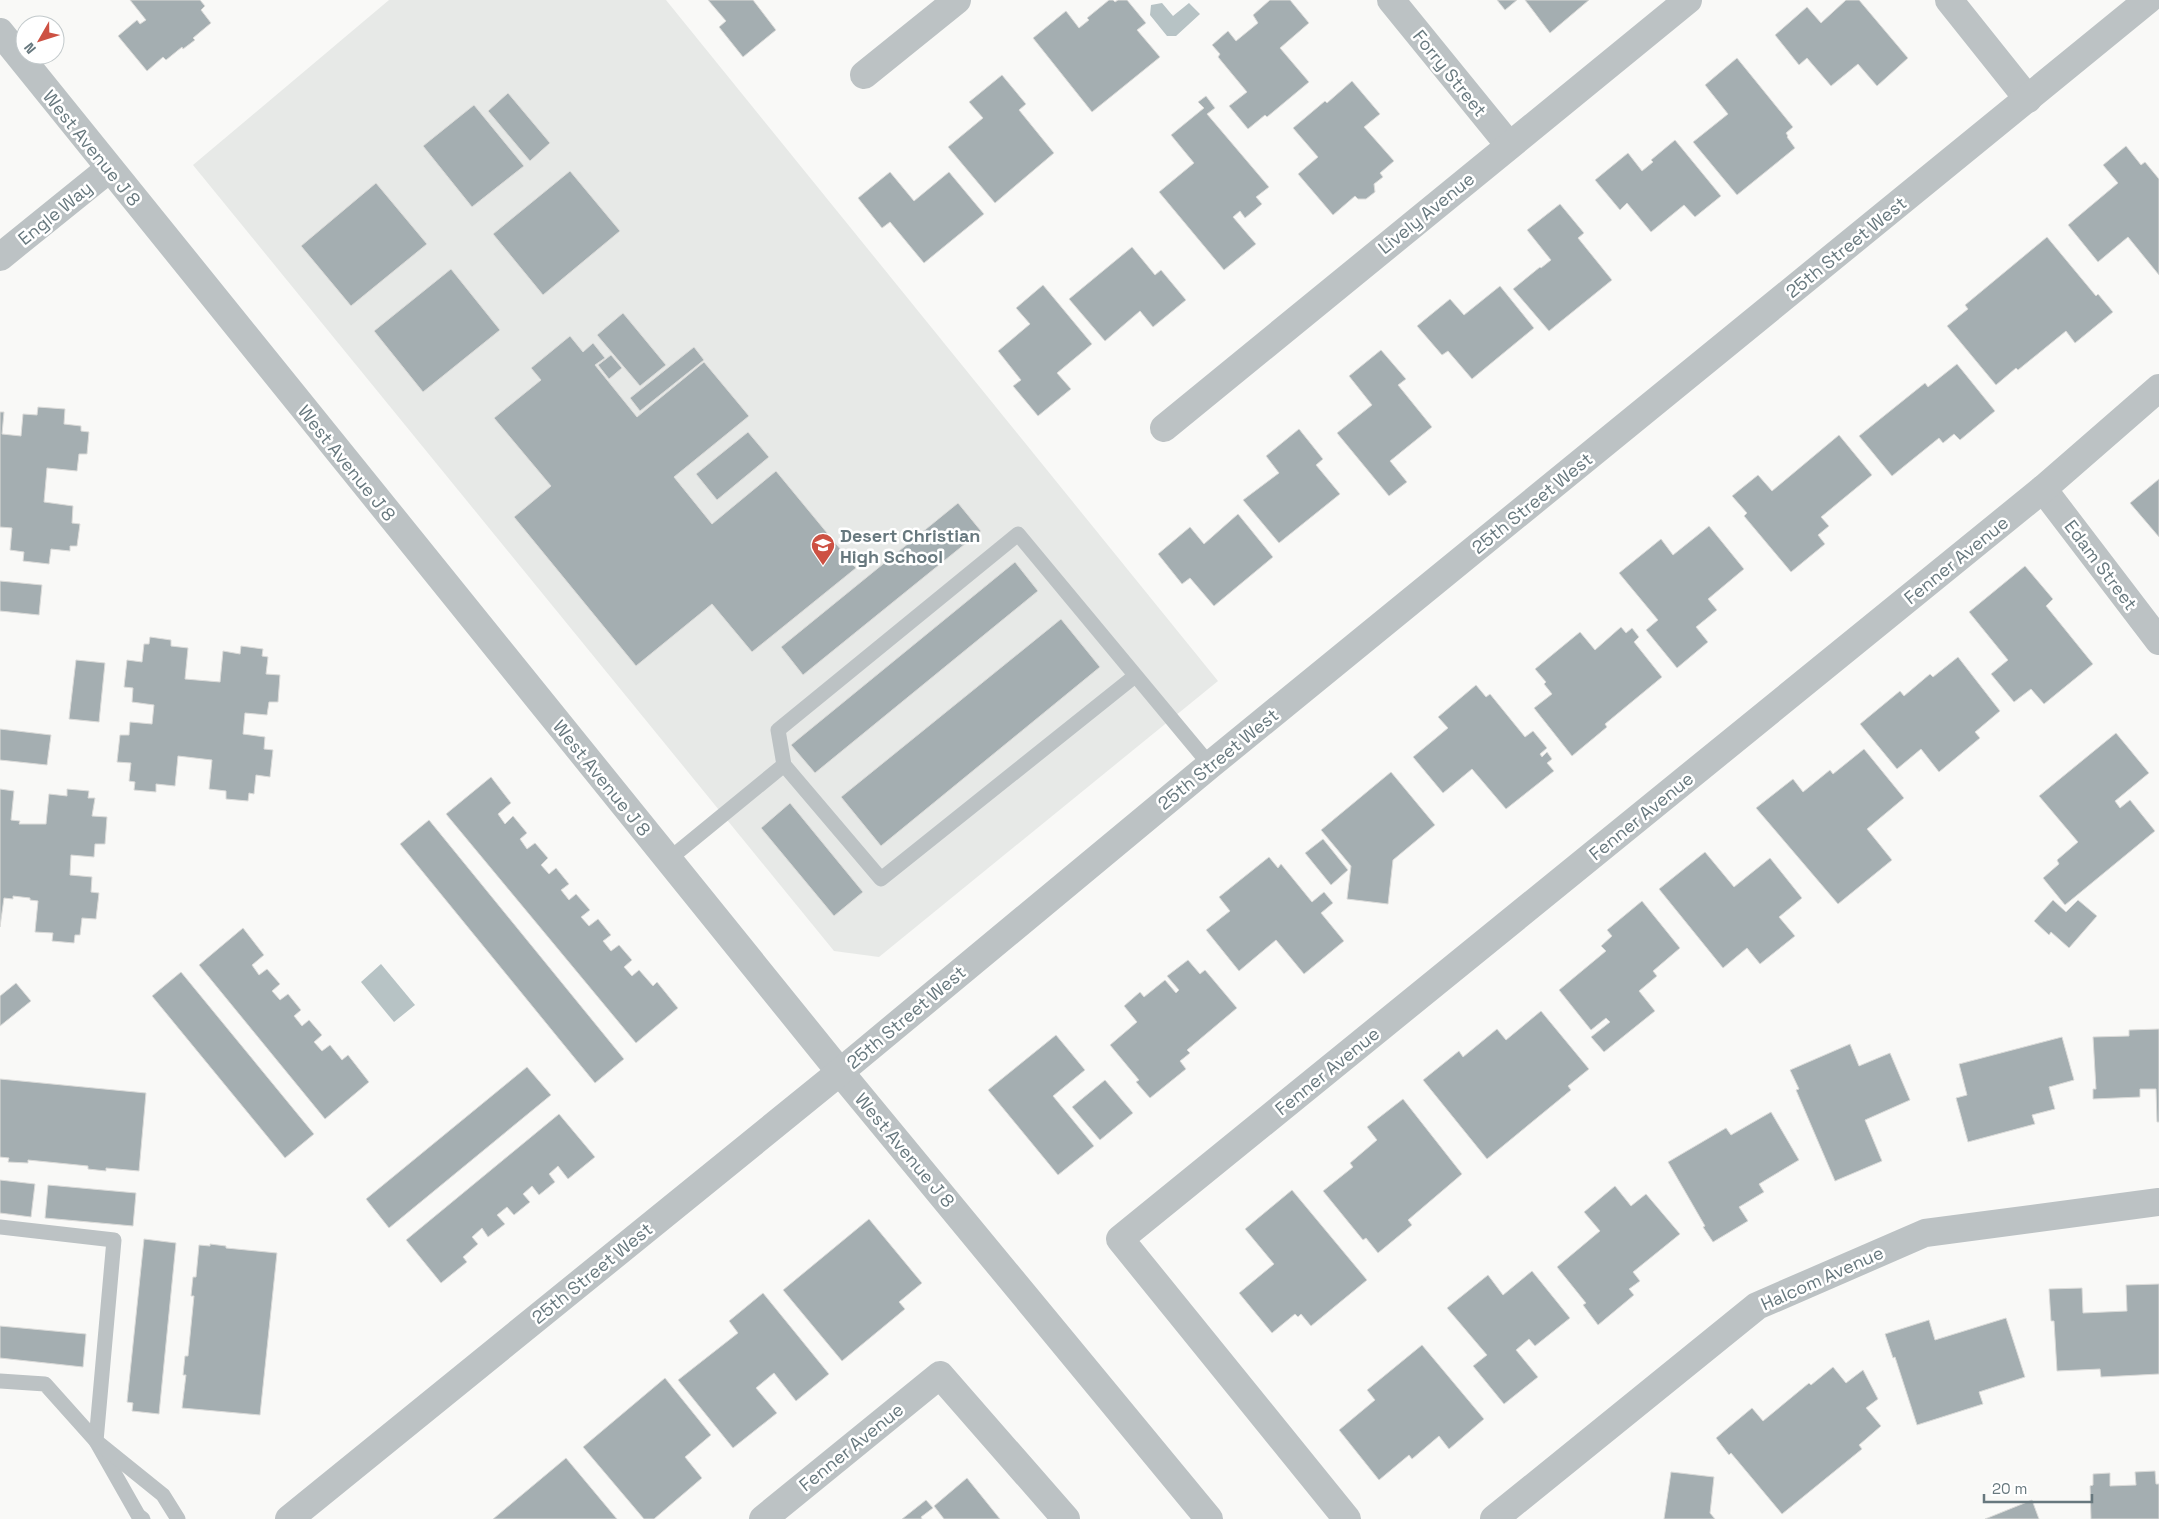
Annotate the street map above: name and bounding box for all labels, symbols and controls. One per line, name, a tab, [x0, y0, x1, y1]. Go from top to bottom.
north arrow	[15, 15, 65, 65]
street label: Forry Street	[1408, 25, 1492, 121]
text: N	[20, 39, 40, 57]
street label: West Avenue J 8	[38, 85, 146, 211]
street label: Lively Avenue	[1373, 167, 1479, 259]
street label: Engle Way	[13, 176, 97, 250]
street label: 25th Street West	[1781, 191, 1911, 303]
street label: West Avenue J 8	[293, 400, 401, 526]
street label: 25th Street West	[1467, 447, 1597, 559]
street label: Fenner Avenue	[1899, 511, 2013, 609]
street label: Edam Street	[2060, 515, 2142, 615]
place label: Desert Christian High School	[840, 524, 980, 568]
school or university icon: Desert Christian High School	[810, 532, 836, 566]
street label: 25th Street West	[1153, 703, 1283, 815]
street label: West Avenue J 8	[548, 715, 656, 841]
street label: Fenner Avenue	[1584, 767, 1698, 865]
street label: 25th Street West	[842, 960, 970, 1074]
street label: Fenner Avenue	[1270, 1022, 1384, 1120]
street label: West Avenue J 8	[850, 1088, 960, 1212]
street label: 25th Street West	[527, 1217, 657, 1329]
street label: Halcom Avenue	[1757, 1241, 1887, 1315]
street label: Fenner Avenue	[794, 1398, 908, 1496]
scale bar	[1984, 1472, 2092, 1504]
text: 20 m	[1992, 1479, 2027, 1498]

